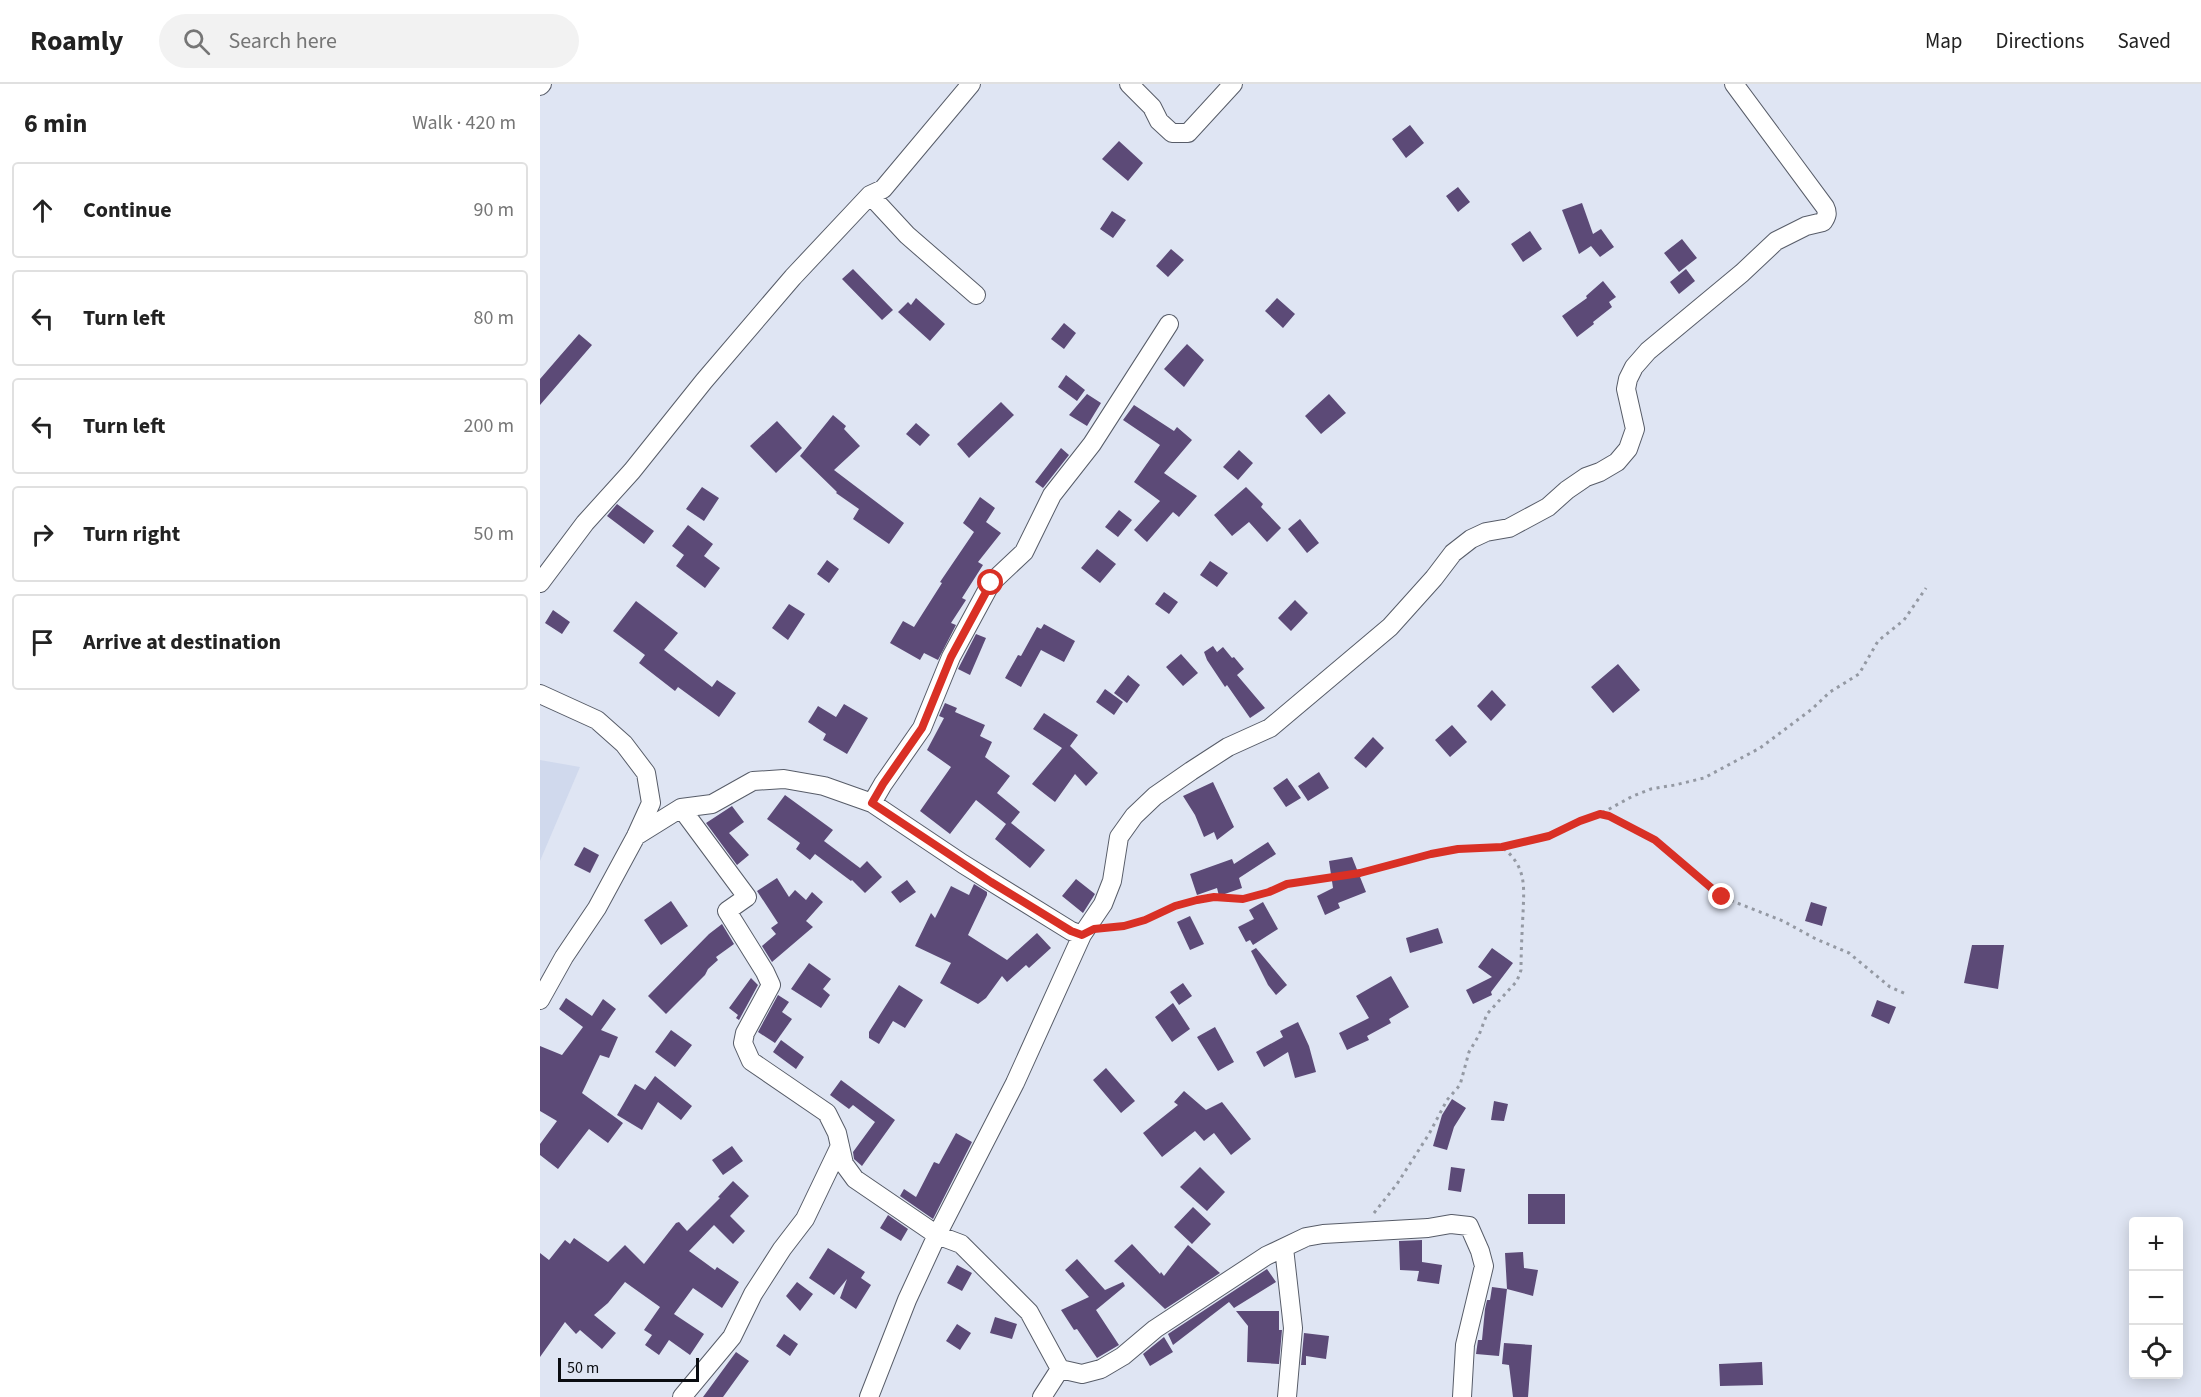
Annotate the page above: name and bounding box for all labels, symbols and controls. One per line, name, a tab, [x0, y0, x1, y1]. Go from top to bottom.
search box	[159, 14, 579, 68]
text: Roamly	[30, 21, 123, 61]
icon: search	[180, 25, 213, 58]
text: Search here	[228, 25, 337, 57]
text: Map	[1925, 26, 1963, 56]
text: Directions	[1996, 26, 2084, 56]
text: Saved	[2117, 26, 2171, 56]
text: 6 min	[24, 105, 87, 142]
text: Walk · 420 m	[412, 109, 516, 137]
icon: ahead	[26, 194, 59, 227]
text: Continue	[83, 194, 172, 226]
text: 90 m	[474, 196, 514, 224]
icon: left	[26, 302, 59, 335]
text: Turn left	[83, 302, 165, 334]
text: 80 m	[474, 304, 514, 332]
icon: left	[26, 410, 59, 443]
text: Turn left	[83, 410, 165, 442]
text: 200 m	[464, 412, 514, 440]
icon: right	[26, 518, 59, 551]
text: Turn right	[83, 518, 180, 550]
text: 50 m	[474, 520, 514, 548]
route start	[977, 569, 1003, 595]
icon: arrive	[26, 626, 59, 659]
text: Arrive at destination	[83, 626, 281, 658]
route end	[1708, 883, 1734, 909]
map controls	[2129, 1217, 2183, 1379]
button: +	[2129, 1217, 2183, 1271]
button: −	[2129, 1271, 2183, 1325]
button: locate	[2129, 1325, 2183, 1379]
scale bar	[558, 1355, 699, 1382]
text: 50 m	[567, 1357, 599, 1379]

